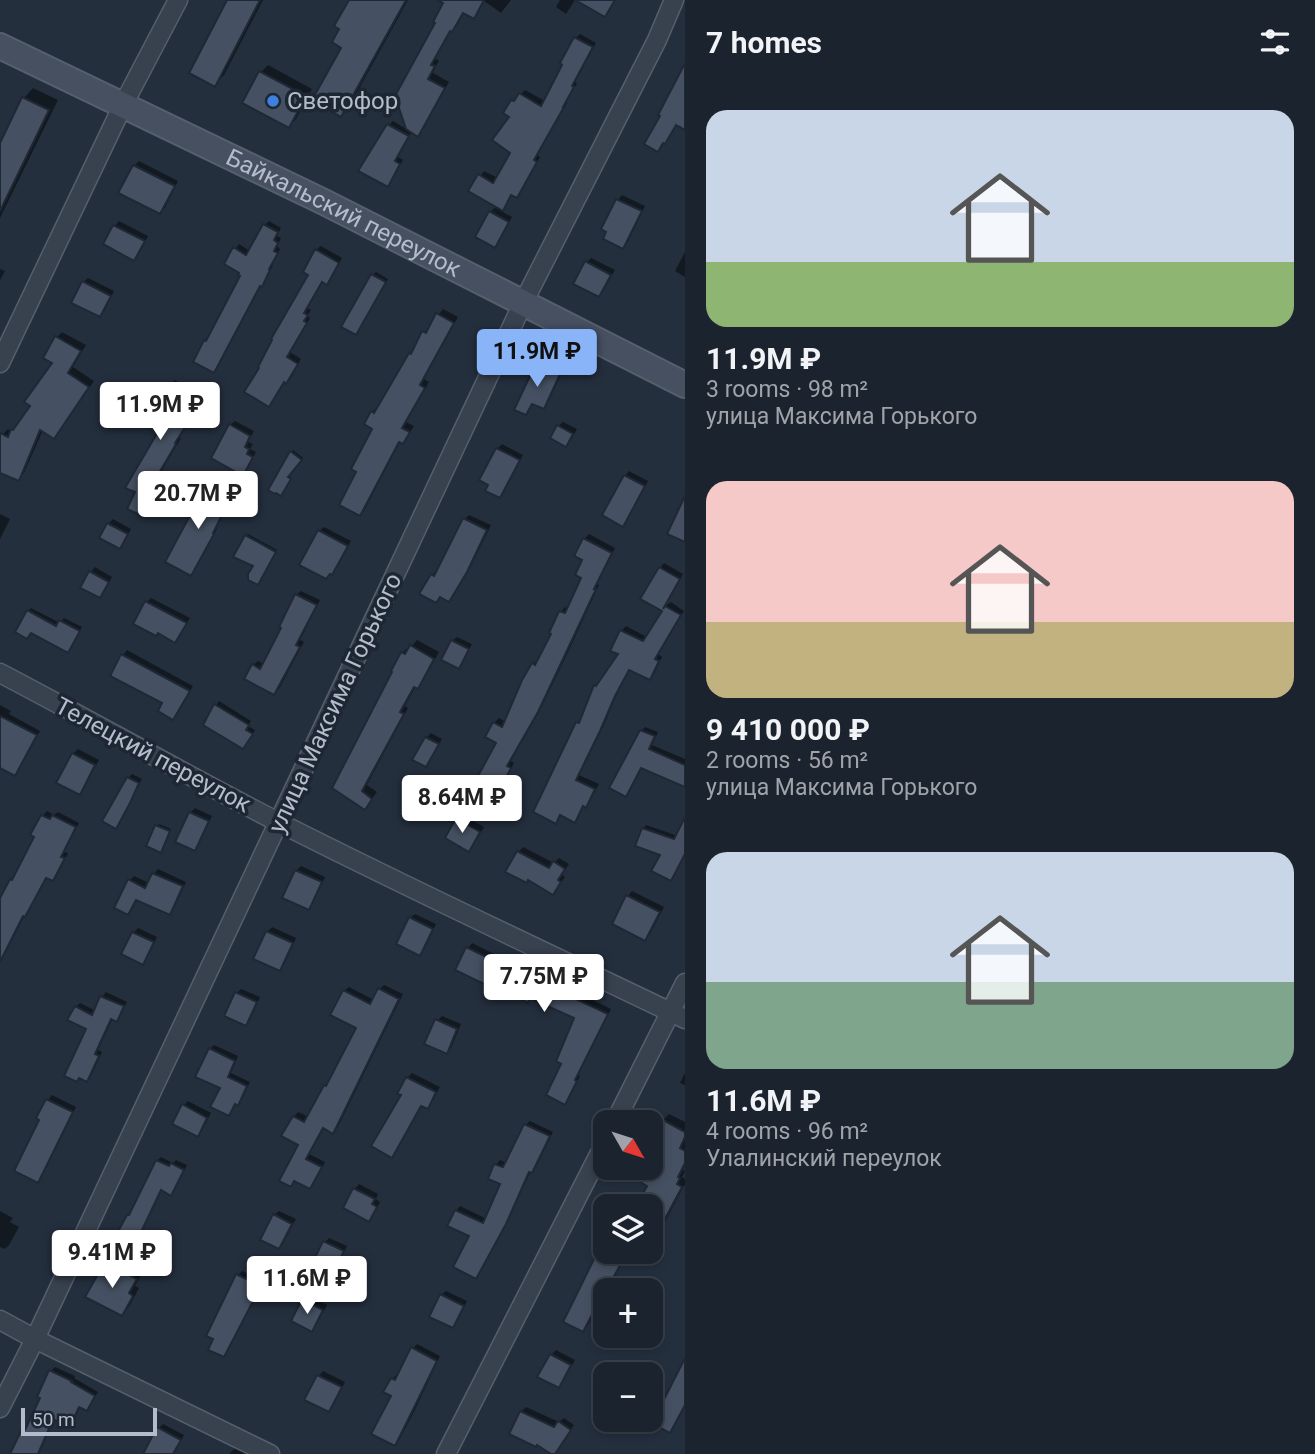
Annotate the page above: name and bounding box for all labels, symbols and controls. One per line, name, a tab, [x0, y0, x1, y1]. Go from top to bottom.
icon: filters	[1256, 23, 1294, 61]
text: 7 homes	[706, 25, 822, 60]
place label: Светофор	[287, 87, 398, 115]
marker: Светофор	[265, 93, 281, 109]
street label: Байкальский переулок	[222, 143, 466, 283]
icon: home	[937, 155, 1063, 281]
pin: 11.9M ₽	[472, 330, 602, 389]
text: 11.9M ₽	[493, 338, 581, 365]
text: 11.9M ₽	[706, 341, 821, 376]
text: 3 rooms · 98 m²	[706, 376, 868, 403]
pin: 11.9M ₽	[95, 382, 225, 442]
text: 11.9M ₽	[116, 391, 204, 418]
text: улица Максима Горького	[706, 403, 977, 430]
pin: 20.7M ₽	[133, 472, 263, 531]
text: 20.7M ₽	[154, 480, 242, 507]
icon: home	[937, 526, 1063, 652]
street label: улица Максима Горького	[262, 569, 408, 837]
street label: Телецкий переулок	[50, 692, 256, 818]
text: 9 410 000 ₽	[706, 712, 870, 747]
text: 2 rooms · 56 m²	[706, 747, 868, 774]
text: улица Максима Горького	[706, 774, 977, 801]
pin: 8.64M ₽	[397, 776, 527, 835]
text: 8.64M ₽	[418, 784, 506, 811]
icon: home	[937, 897, 1063, 1023]
pin: 7.75M ₽	[479, 954, 609, 1014]
text: 7.75M ₽	[500, 963, 588, 990]
text: 11.6M ₽	[706, 1083, 821, 1118]
north arrow	[593, 1110, 663, 1180]
map controls	[593, 1110, 663, 1432]
text: 4 rooms · 96 m²	[706, 1118, 868, 1145]
text: Улалинский переулок	[706, 1145, 942, 1172]
button: layers	[593, 1194, 663, 1264]
pin: 9.41M ₽	[47, 1230, 177, 1290]
text: 9.41M ₽	[68, 1239, 156, 1266]
pin: 11.6M ₽	[242, 1256, 372, 1316]
text: 11.6M ₽	[263, 1265, 351, 1292]
button: +	[593, 1278, 663, 1348]
button: −	[593, 1362, 663, 1432]
scale bar	[21, 1405, 158, 1437]
text: 50 m	[32, 1408, 75, 1431]

